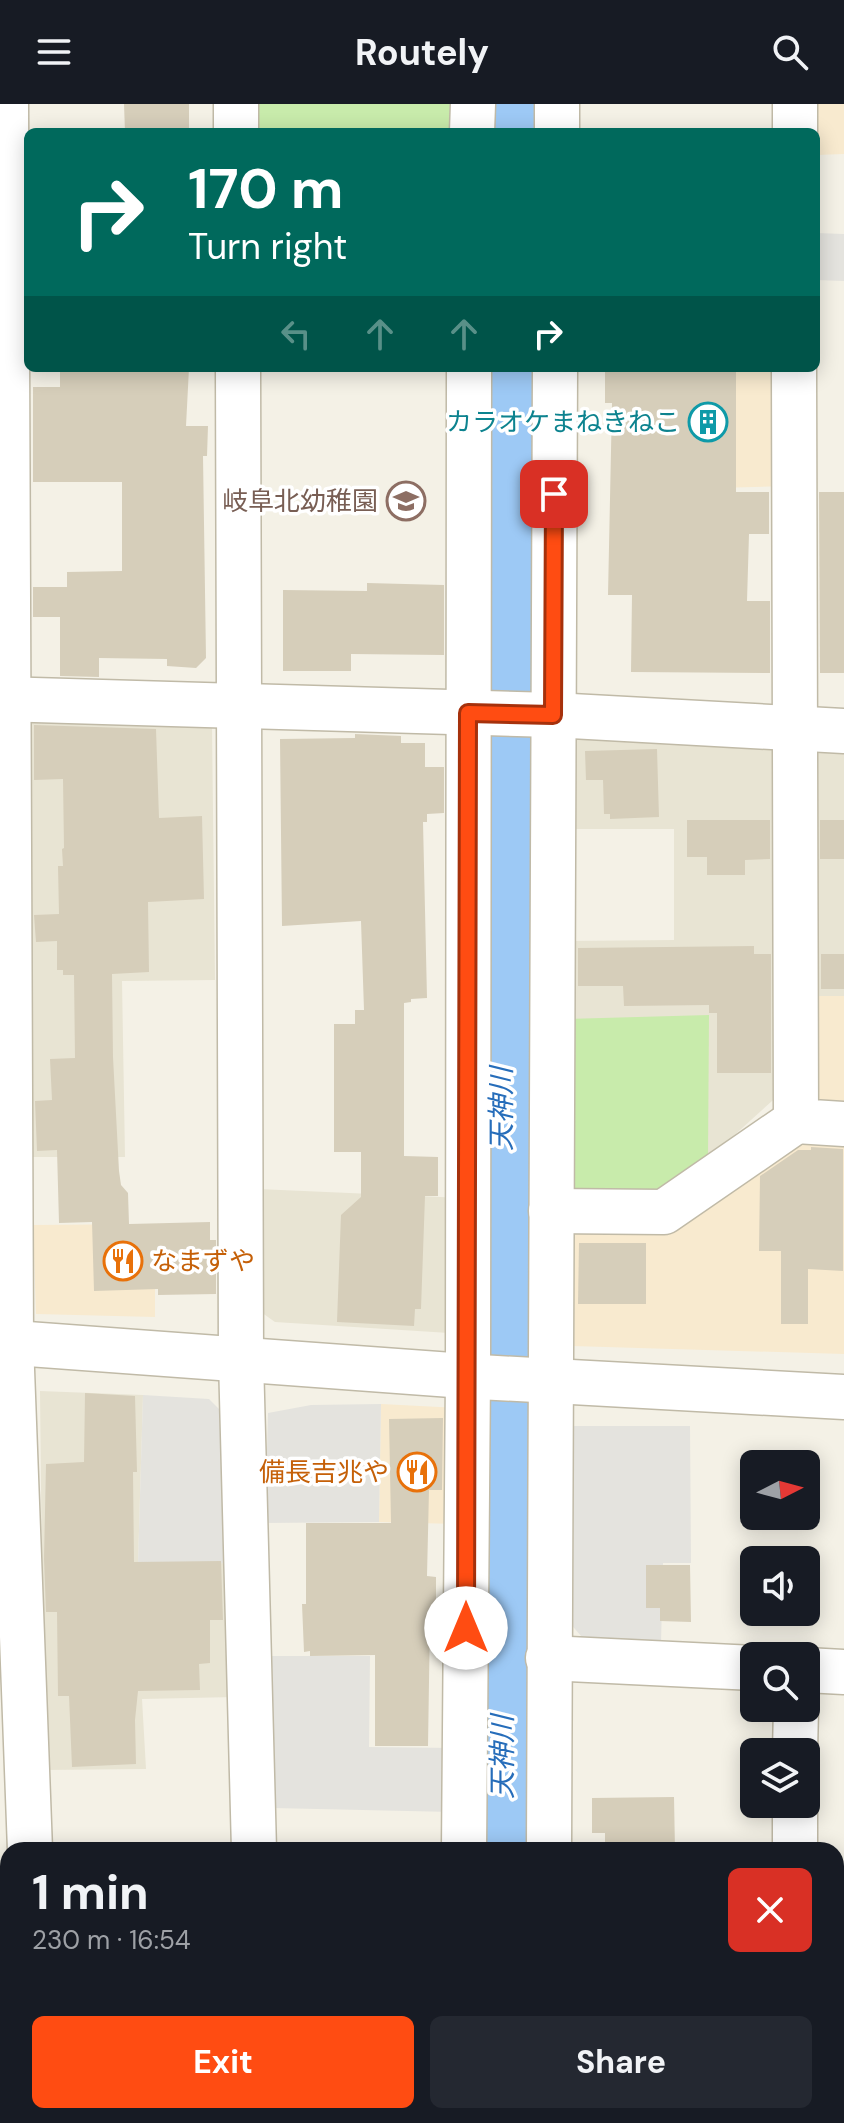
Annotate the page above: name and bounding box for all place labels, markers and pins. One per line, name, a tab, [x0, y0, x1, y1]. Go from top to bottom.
building icon: カラオケまねきねこ	[687, 401, 729, 443]
place label: カラオケまねきねこ	[446, 405, 680, 439]
pin	[520, 460, 588, 528]
school or university icon: 岐阜北幼稚園	[385, 480, 427, 522]
place label: 岐阜北幼稚園	[222, 484, 378, 518]
restaurant icon: なまずや	[102, 1240, 144, 1282]
place label: なまずや	[151, 1244, 255, 1278]
restaurant icon: 備長吉兆や	[396, 1451, 438, 1493]
place label: 備長吉兆や	[259, 1455, 389, 1489]

